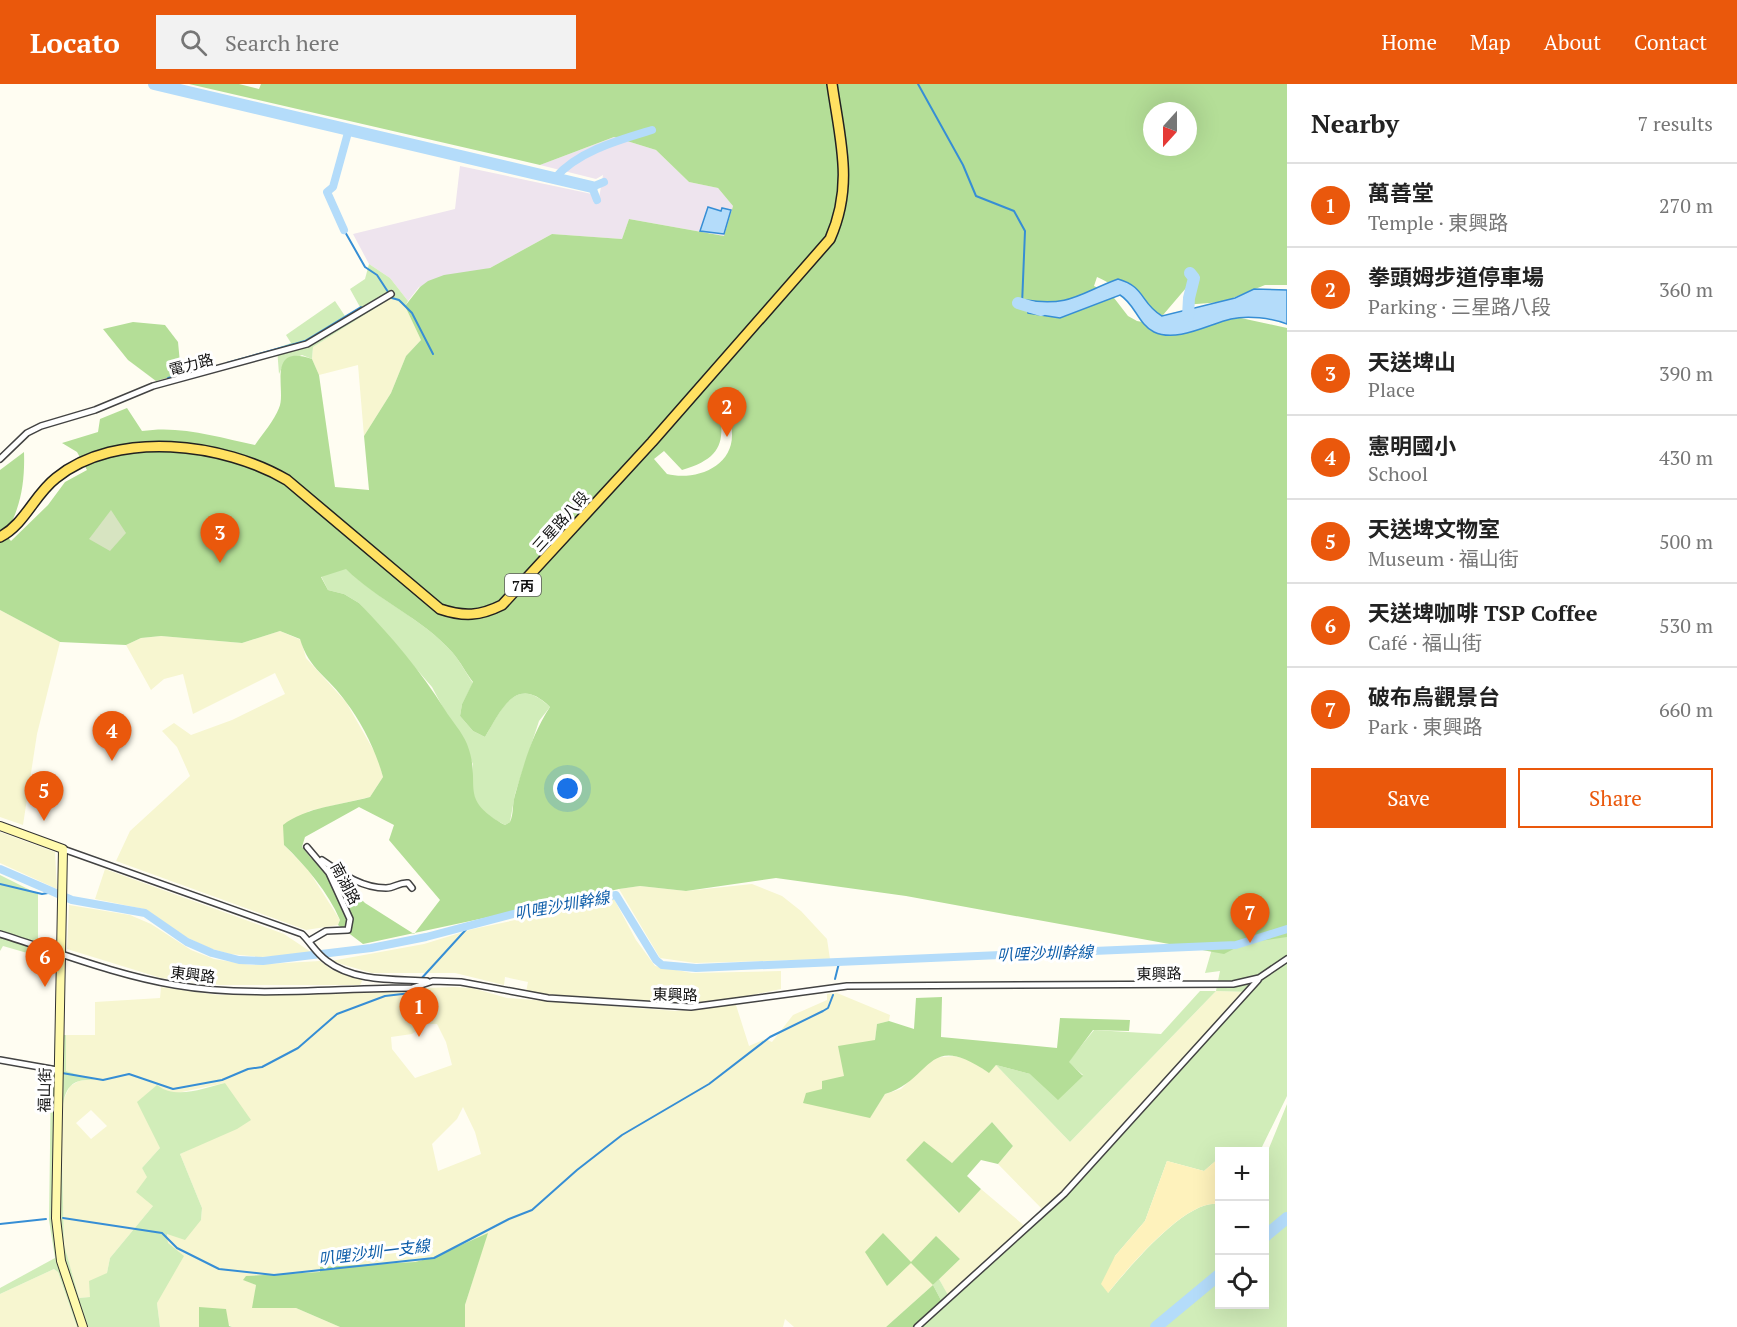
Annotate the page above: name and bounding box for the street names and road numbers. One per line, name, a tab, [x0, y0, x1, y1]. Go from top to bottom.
street label: 電力路	[167, 349, 215, 379]
street label: 三星路八段	[527, 486, 593, 556]
road number: 7丙	[505, 574, 541, 596]
street label: 南湖路	[327, 858, 365, 908]
street label: 東興路	[169, 961, 217, 987]
street label: 東興路	[1136, 963, 1182, 983]
street label: 東興路	[652, 984, 698, 1004]
street label: 福山街	[34, 1067, 54, 1113]

